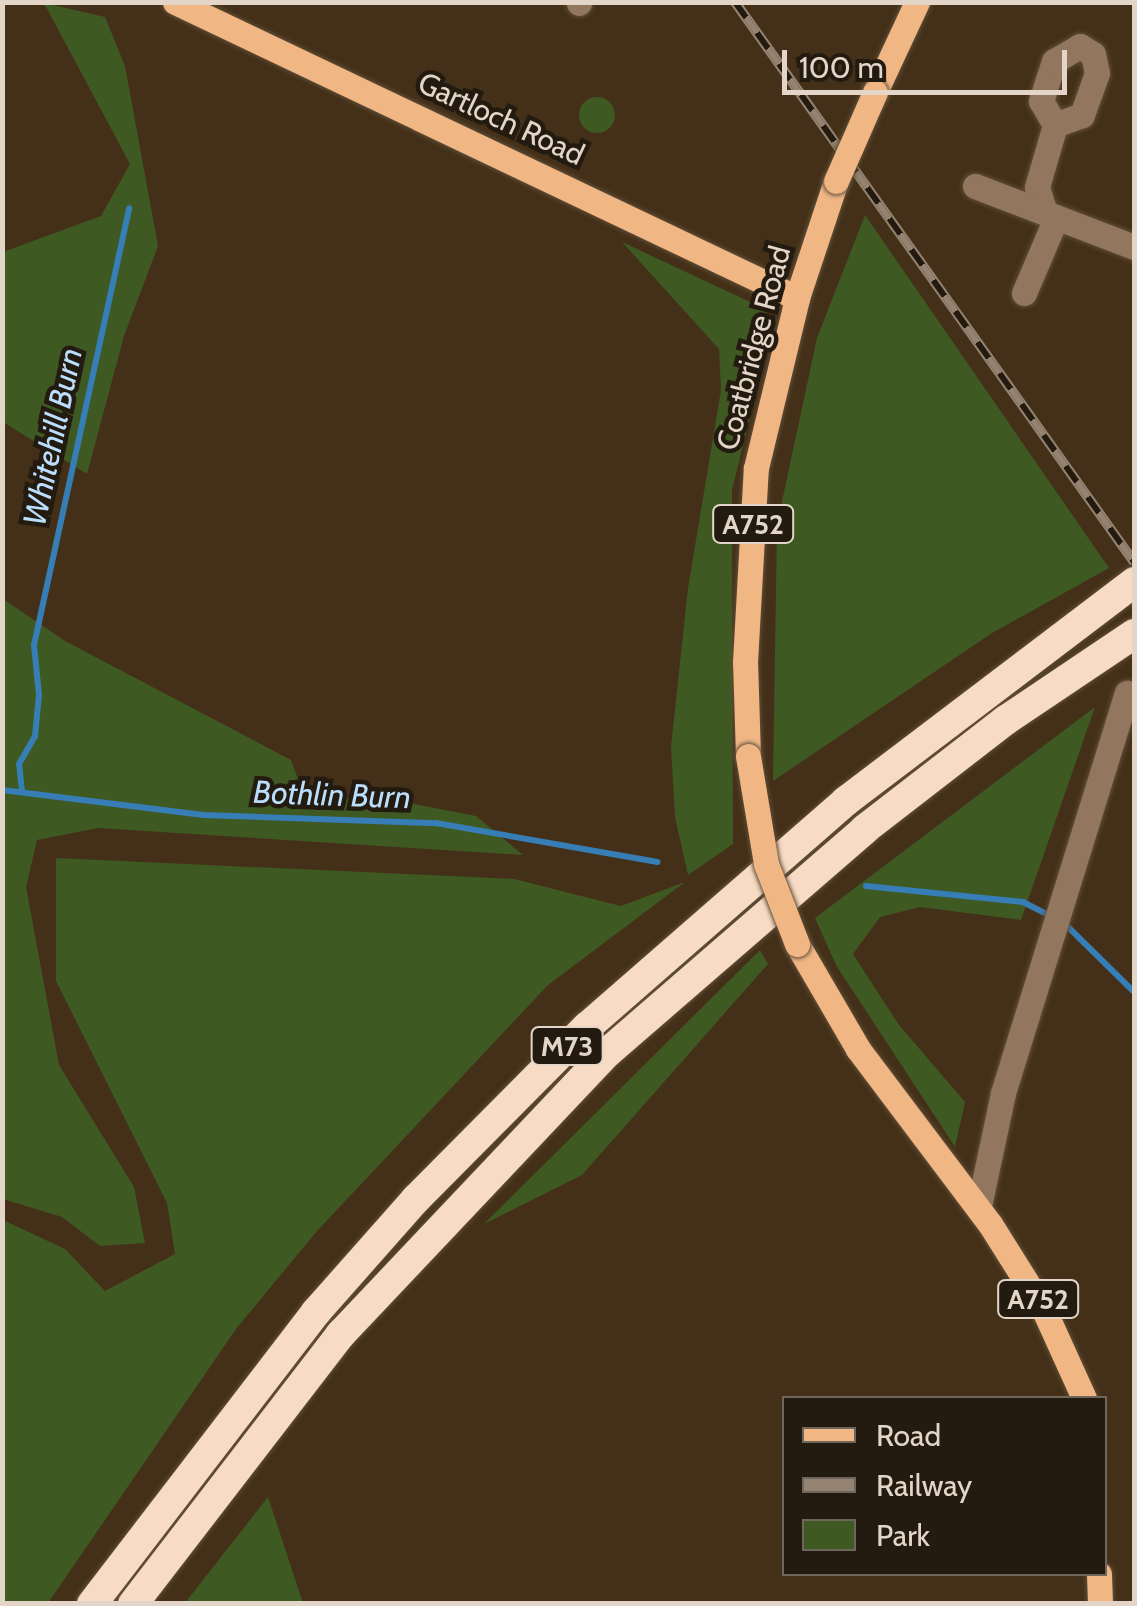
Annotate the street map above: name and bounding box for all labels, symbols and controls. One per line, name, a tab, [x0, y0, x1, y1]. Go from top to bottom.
scale bar	[787, 30, 1072, 92]
text: 100 m	[799, 49, 884, 86]
street label: Gartloch Road	[412, 65, 590, 173]
street label: Coatbridge Road	[709, 242, 799, 454]
water label: Whitehill Burn	[15, 345, 91, 529]
road number: A752	[710, 501, 796, 547]
water label: Bothlin Burn	[253, 773, 411, 817]
road number: M73	[530, 1023, 604, 1069]
road number: A752	[996, 1276, 1080, 1322]
legend	[782, 1396, 1107, 1576]
text: Road	[876, 1417, 941, 1454]
text: Railway	[876, 1467, 972, 1504]
text: Park	[876, 1517, 930, 1554]

